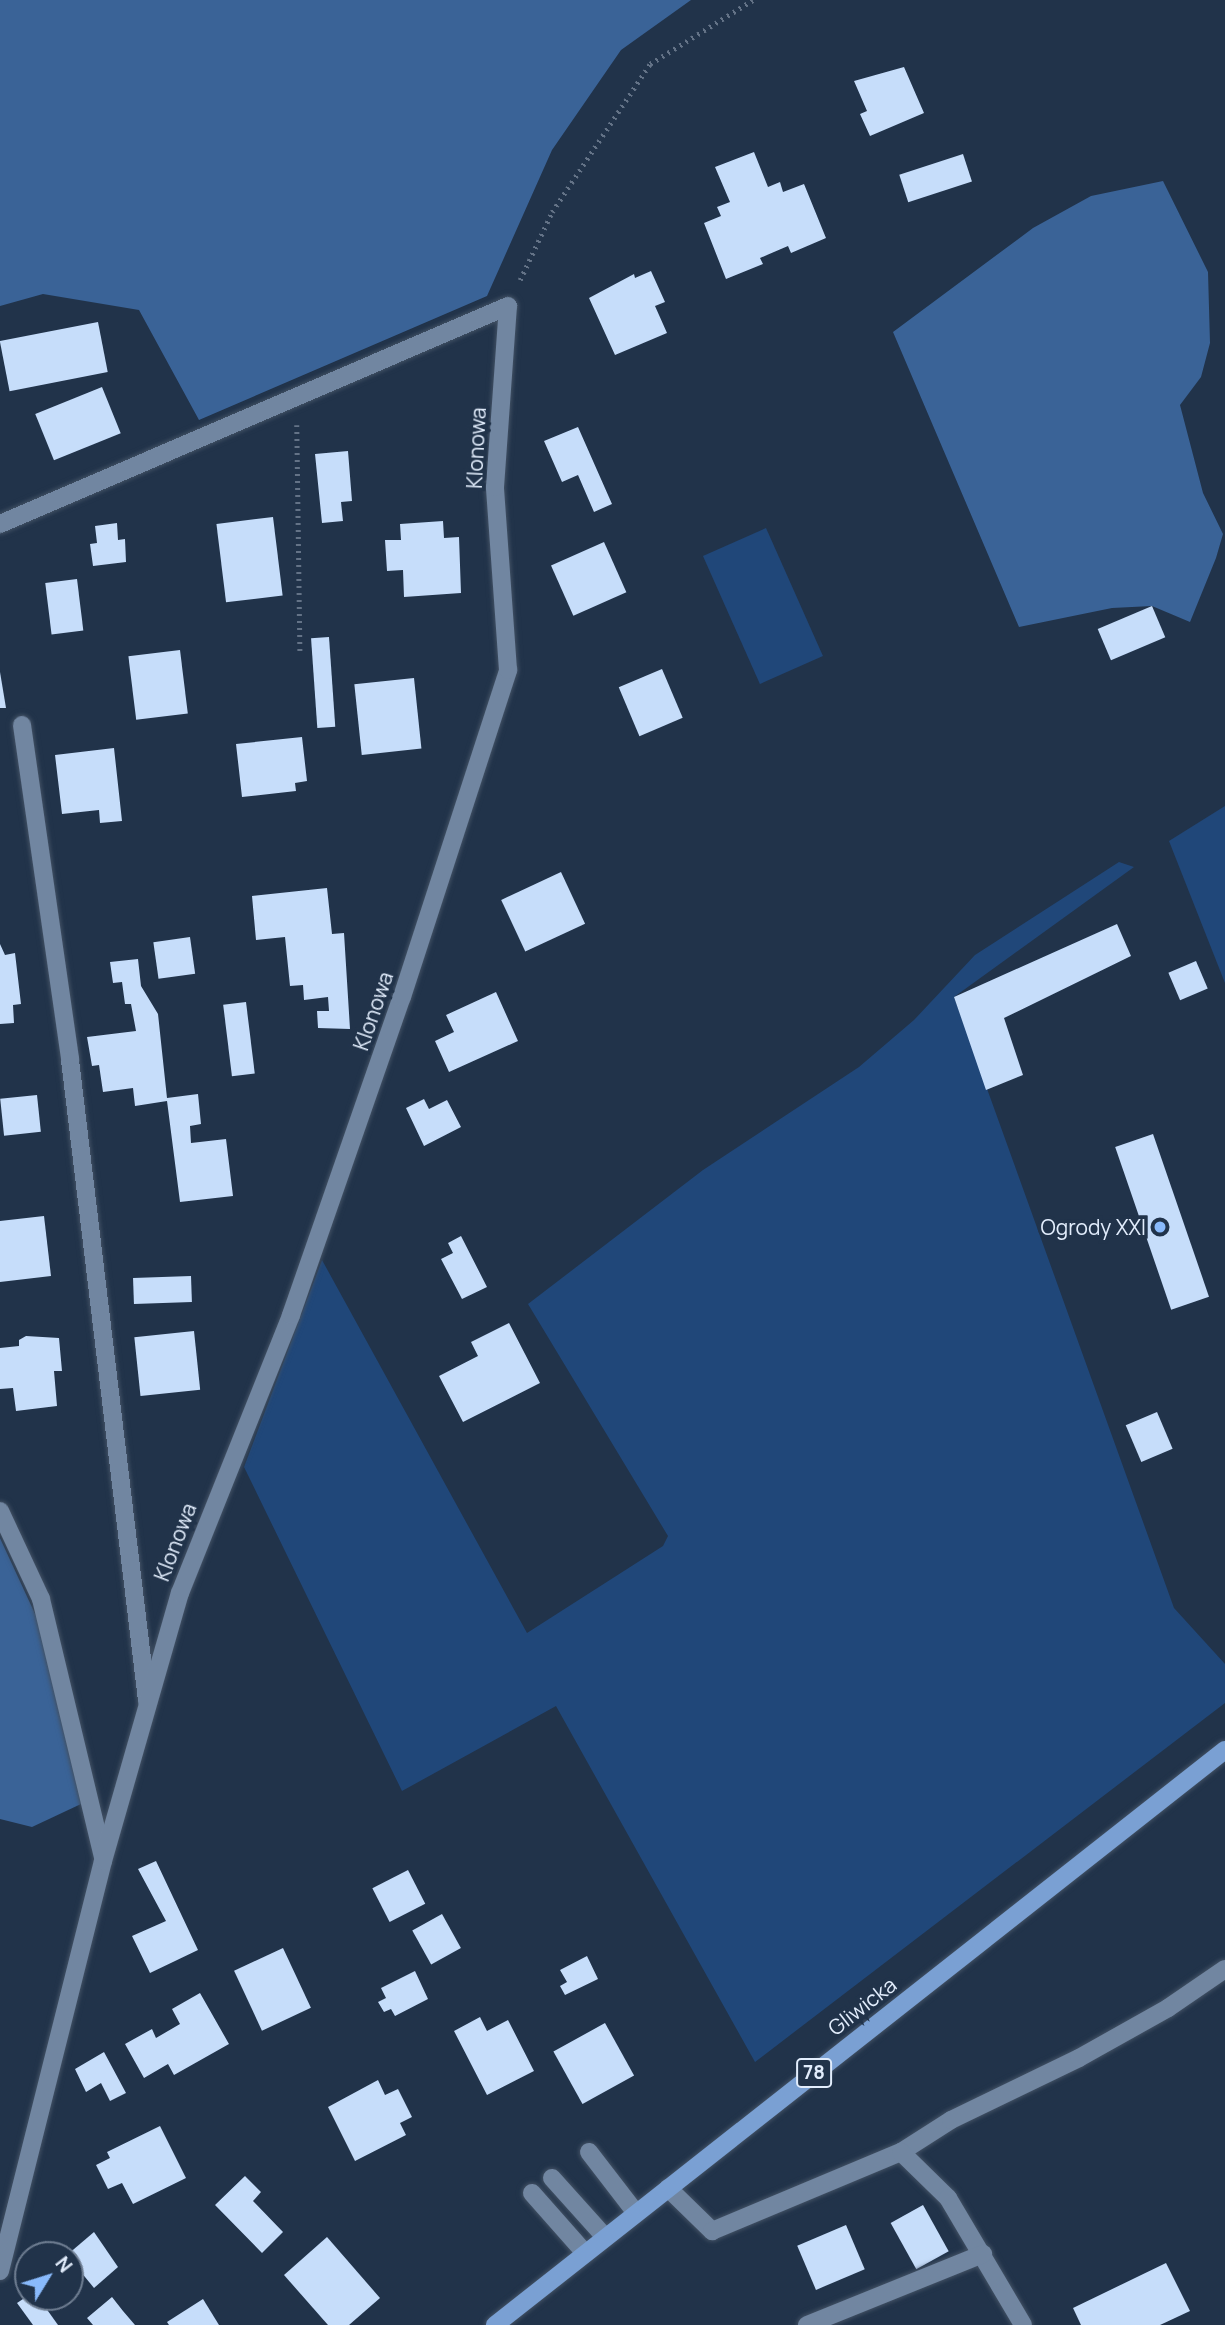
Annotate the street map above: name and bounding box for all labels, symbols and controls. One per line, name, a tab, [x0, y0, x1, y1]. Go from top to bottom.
street label: Klonowa	[461, 407, 491, 489]
street label: Klonowa	[348, 968, 398, 1054]
place label: Ogrody XXI	[1041, 1214, 1146, 1240]
marker: Ogrody XXI	[1152, 1219, 1168, 1235]
street label: Klonowa	[149, 1500, 201, 1584]
street label: Gliwicka	[823, 1972, 901, 2040]
road number: 78	[795, 2058, 833, 2088]
north arrow	[14, 2241, 84, 2311]
text: N	[50, 2251, 78, 2278]

